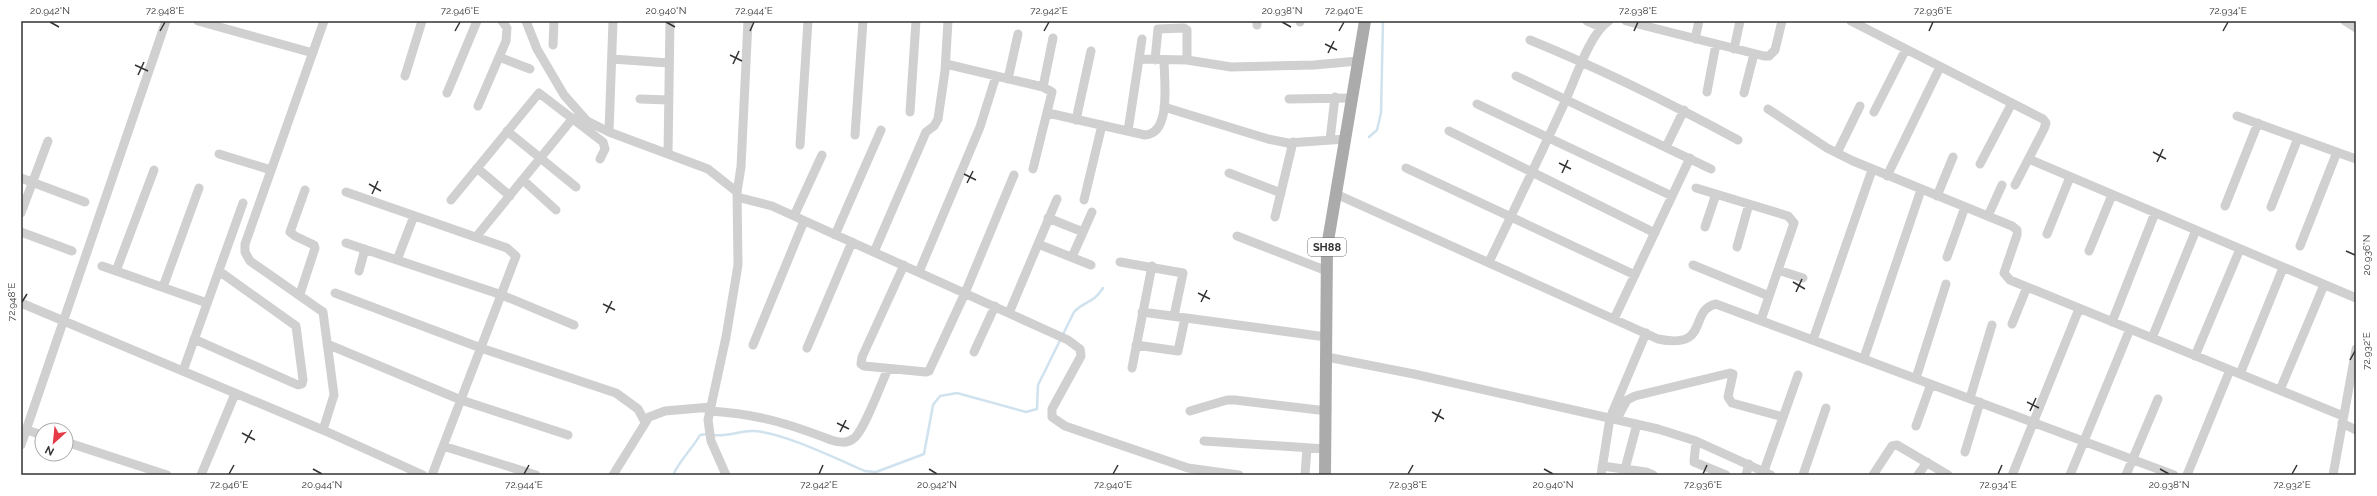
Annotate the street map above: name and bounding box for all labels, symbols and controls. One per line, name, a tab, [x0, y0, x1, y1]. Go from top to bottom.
text: 20.942°N	[30, 5, 70, 16]
text: 72.948°E	[146, 5, 184, 16]
text: 72.946°E	[441, 5, 479, 16]
text: 20.940°N	[646, 5, 686, 16]
text: 72.944°E	[735, 5, 773, 16]
text: 72.942°E	[1030, 5, 1068, 16]
text: 20.938°N	[1262, 5, 1302, 16]
text: 72.940°E	[1325, 5, 1363, 16]
text: 72.938°E	[1619, 5, 1657, 16]
text: 72.936°E	[1914, 5, 1952, 16]
text: 72.934°E	[2209, 5, 2247, 16]
text: 20.936°N	[2361, 235, 2372, 275]
road number: SH88	[1308, 238, 1346, 256]
text: 72.948°E	[6, 283, 17, 321]
text: 72.932°E	[2361, 332, 2372, 370]
north arrow	[34, 422, 74, 462]
text: N	[43, 443, 56, 458]
text: 72.946°E	[210, 479, 248, 490]
text: 20.944°N	[302, 479, 342, 490]
text: 72.944°E	[505, 479, 543, 490]
text: 72.942°E	[800, 479, 838, 490]
text: 20.942°N	[917, 479, 957, 490]
text: 72.940°E	[1094, 479, 1132, 490]
text: 72.938°E	[1389, 479, 1427, 490]
text: 20.940°N	[1533, 479, 1573, 490]
text: 72.936°E	[1684, 479, 1722, 490]
text: 72.934°E	[1979, 479, 2017, 490]
text: 20.938°N	[2149, 479, 2189, 490]
text: 72.932°E	[2273, 479, 2311, 490]

